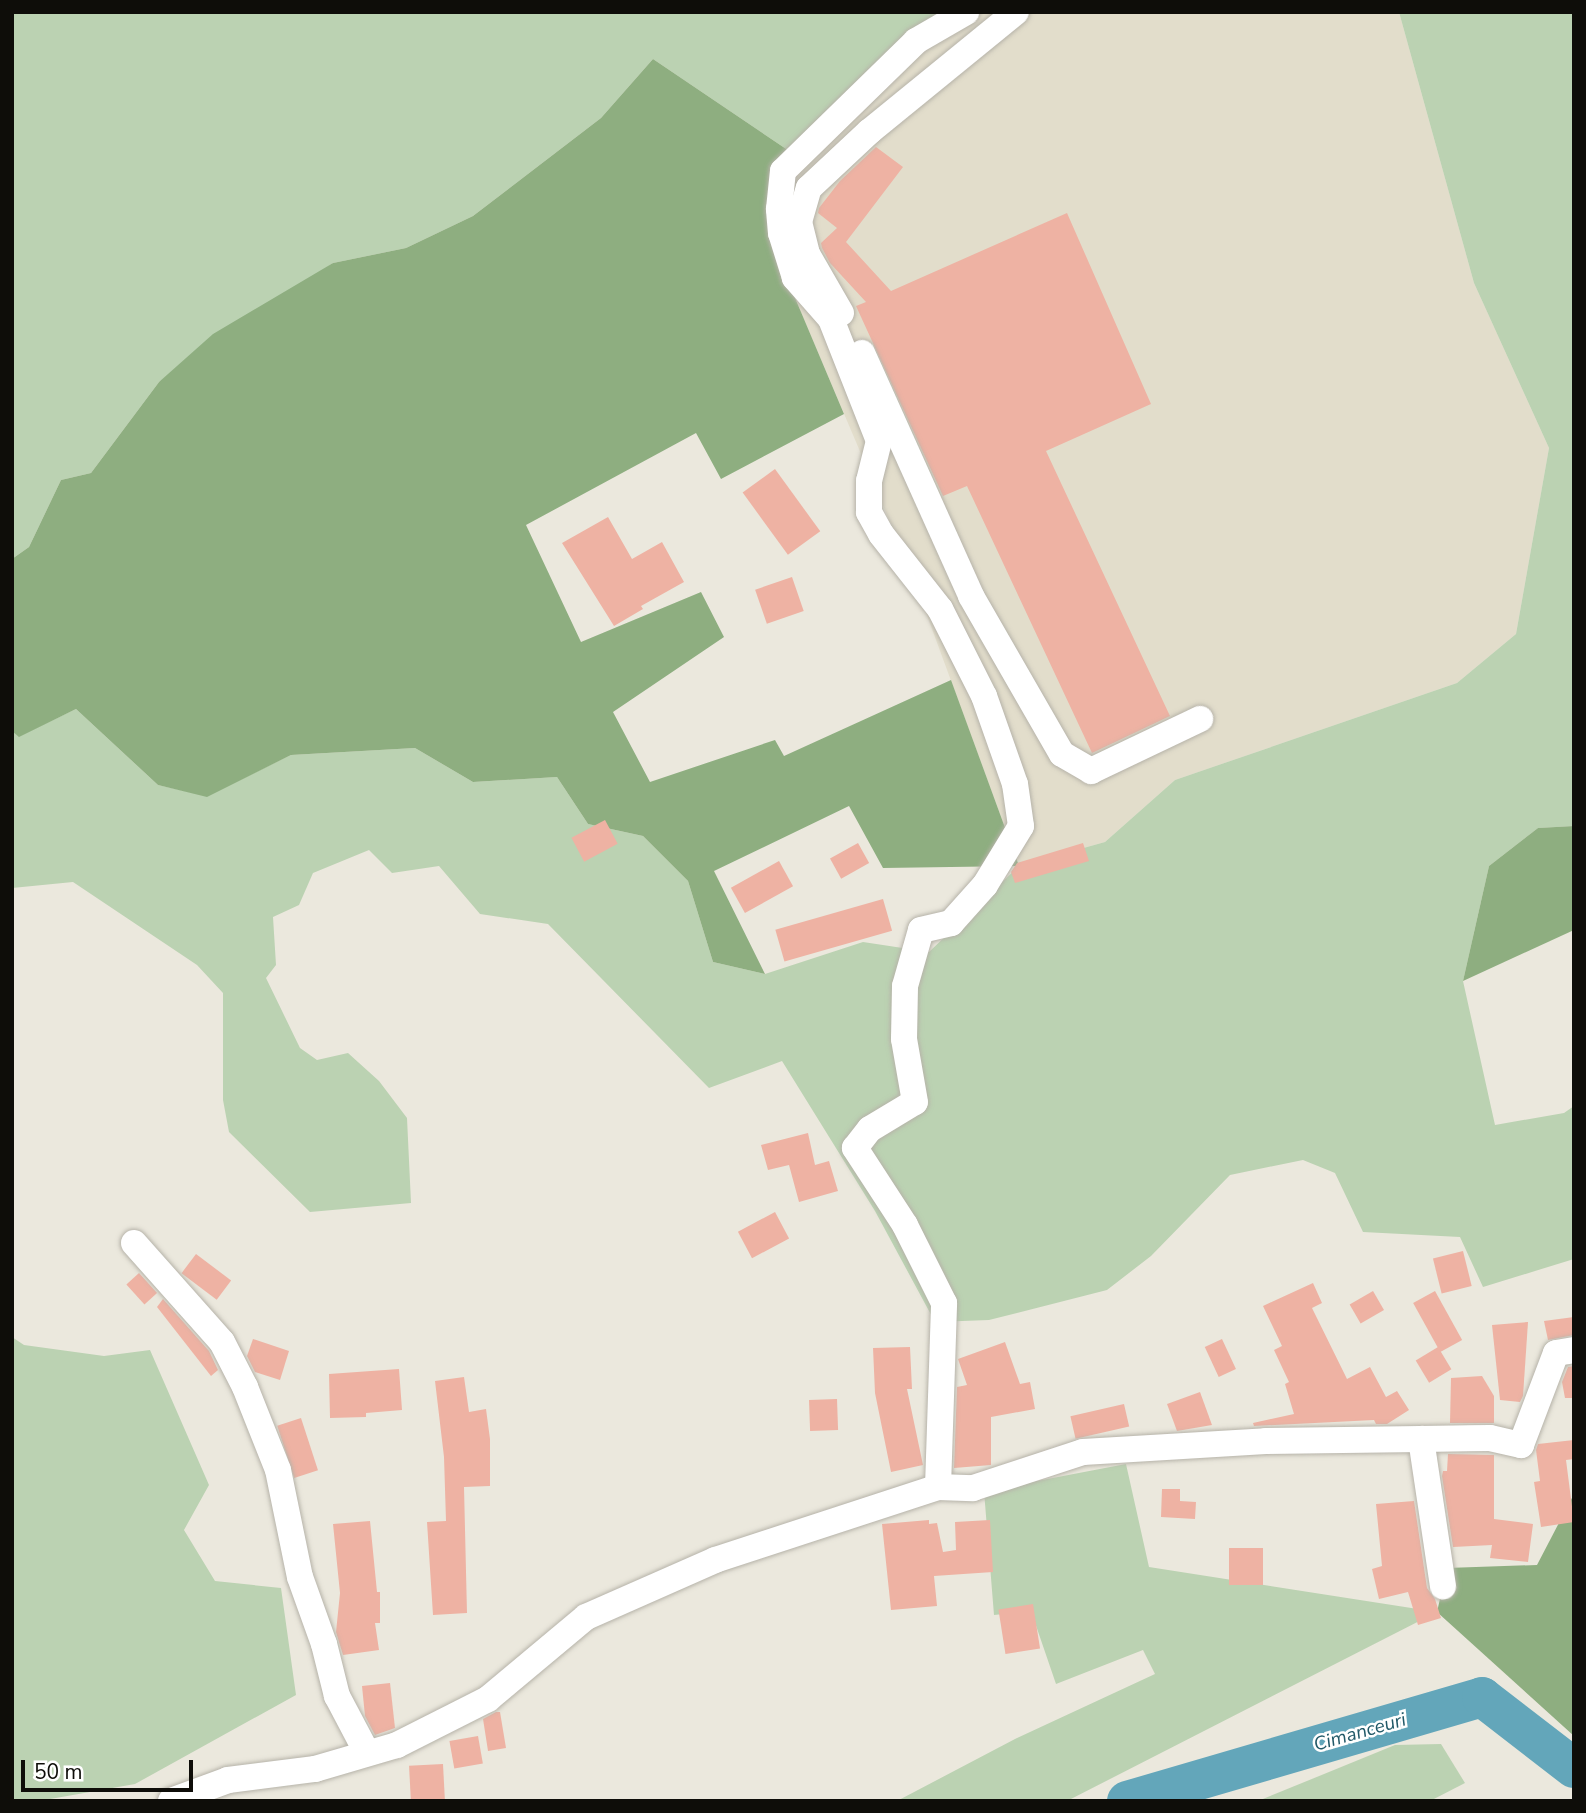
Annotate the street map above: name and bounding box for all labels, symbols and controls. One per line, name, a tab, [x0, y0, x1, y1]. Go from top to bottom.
water label: Cimanceuri	[1311, 1709, 1409, 1757]
scale bar	[24, 1746, 196, 1790]
text: 50 m	[34, 1758, 83, 1786]

